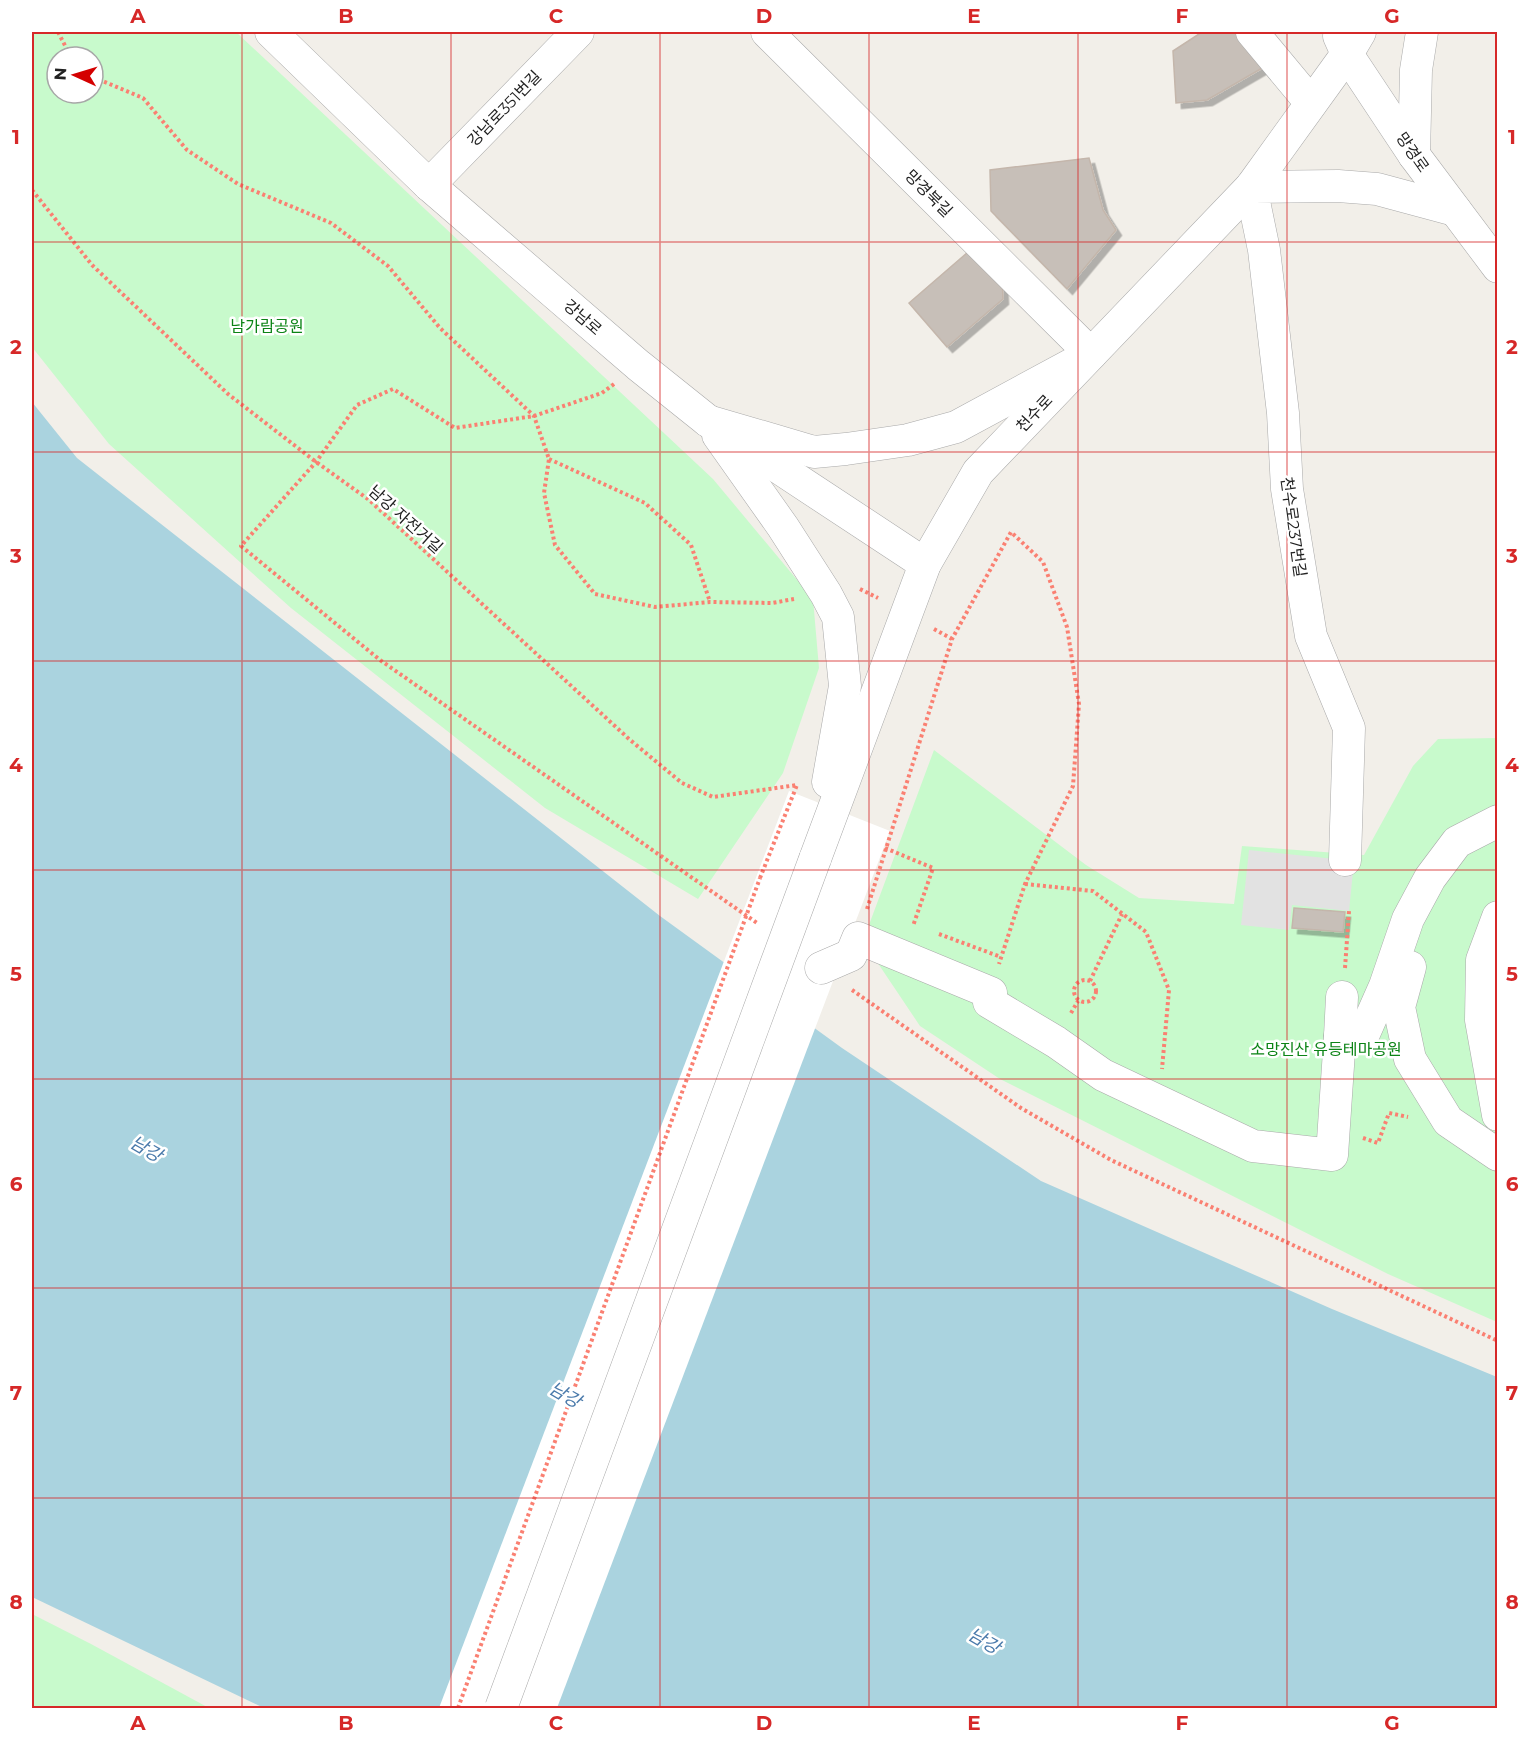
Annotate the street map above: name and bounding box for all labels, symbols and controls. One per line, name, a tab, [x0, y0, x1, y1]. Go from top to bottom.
text: A	[129, 4, 146, 28]
text: B	[338, 4, 354, 28]
text: C	[549, 4, 564, 28]
text: D	[756, 4, 772, 28]
text: E	[967, 4, 981, 28]
text: F	[1176, 4, 1189, 28]
text: G	[1384, 4, 1400, 28]
north arrow	[45, 45, 105, 105]
text: N	[51, 67, 70, 81]
street label: 강남로351번길	[464, 67, 545, 150]
text: 1	[12, 125, 20, 149]
text: 1	[1508, 125, 1516, 149]
street label: 망경로	[1392, 129, 1433, 176]
street label: 망경북길	[901, 166, 956, 221]
street label: 강남로	[560, 296, 606, 339]
park label: 남가람공원	[230, 317, 304, 336]
text: 2	[10, 335, 22, 359]
text: 2	[1506, 335, 1518, 359]
street label: 천수로	[1012, 391, 1057, 436]
street label: 천수로237번길	[1277, 476, 1310, 578]
street label: 남강 자전거길	[365, 481, 446, 557]
text: 3	[9, 544, 22, 568]
text: 3	[1505, 544, 1518, 568]
text: 4	[9, 753, 23, 777]
text: 4	[1505, 753, 1519, 777]
text: 5	[10, 962, 22, 986]
text: 5	[1506, 962, 1518, 986]
park label: 소망진산 유등테마공원	[1250, 1040, 1402, 1059]
water label: 남강	[126, 1131, 168, 1168]
text: 6	[10, 1172, 23, 1196]
text: 6	[1506, 1172, 1519, 1196]
water label: 남강	[545, 1377, 587, 1414]
text: 7	[10, 1381, 22, 1405]
text: 7	[1506, 1381, 1518, 1405]
text: 8	[9, 1590, 23, 1614]
text: 8	[1505, 1590, 1519, 1614]
water label: 남강	[964, 1623, 1006, 1660]
text: A	[129, 1711, 146, 1735]
text: B	[338, 1711, 354, 1735]
text: C	[549, 1711, 564, 1735]
text: D	[756, 1711, 772, 1735]
text: E	[967, 1711, 981, 1735]
text: F	[1176, 1711, 1189, 1735]
text: G	[1384, 1711, 1400, 1735]

